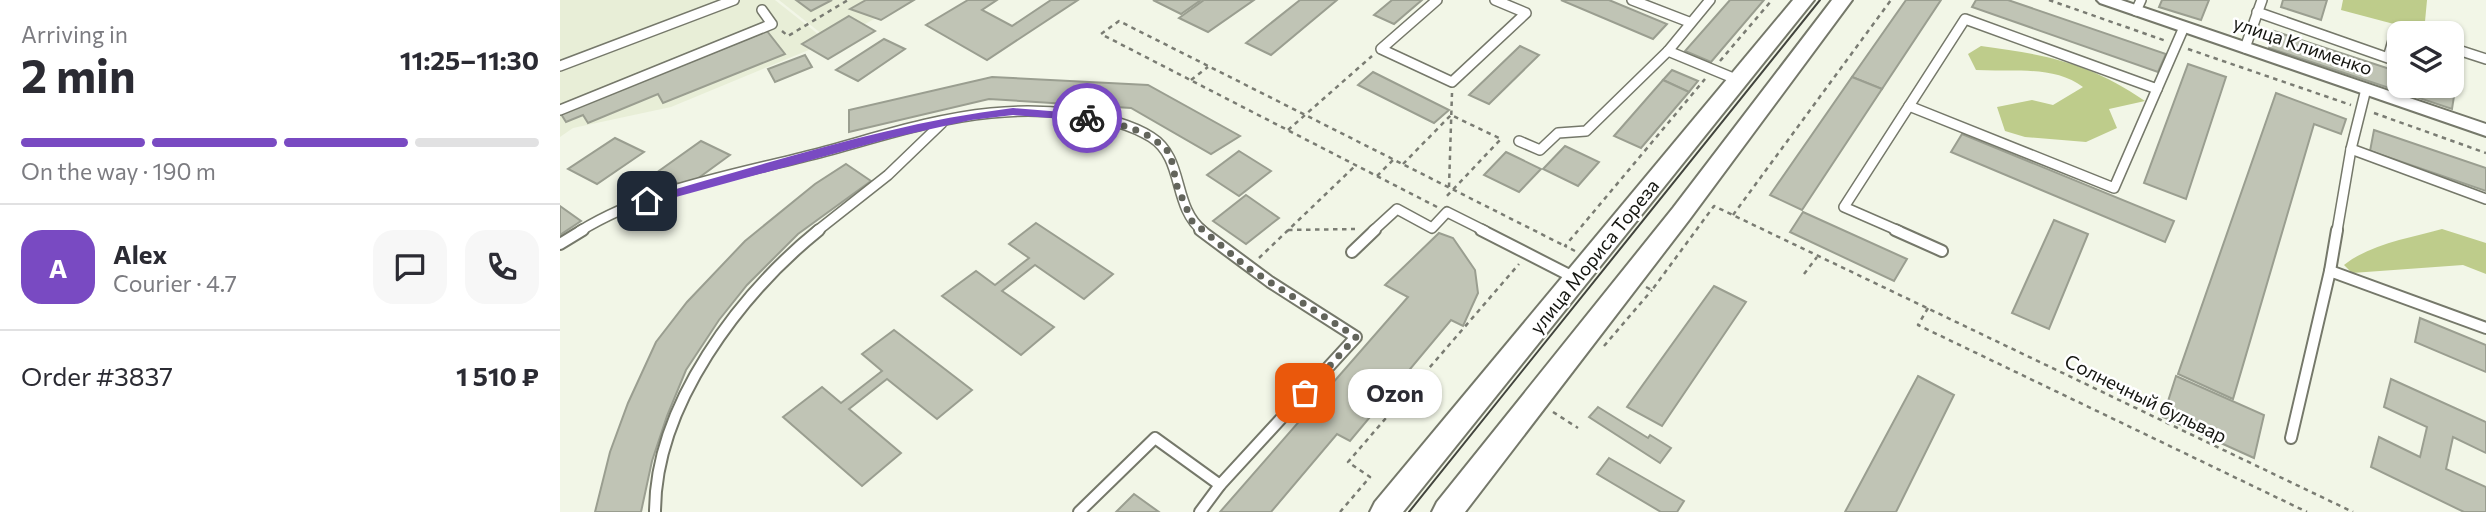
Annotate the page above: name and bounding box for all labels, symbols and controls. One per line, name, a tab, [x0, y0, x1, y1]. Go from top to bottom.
street label: улица Клименко	[2230, 10, 2376, 80]
text: Arriving in	[21, 20, 128, 48]
map controls	[2387, 21, 2464, 98]
button: layers	[2387, 21, 2464, 98]
text: 11:25–11:30	[400, 44, 539, 75]
text: 2 min	[21, 46, 136, 102]
courier	[1052, 83, 1122, 153]
icon: bike	[1068, 99, 1106, 137]
text: On the way · 190 m	[21, 157, 216, 185]
pin	[617, 171, 677, 231]
street label: улица Мориса Тореза	[1525, 174, 1663, 338]
icon: home	[628, 182, 666, 220]
button: chat	[373, 230, 447, 304]
button: phone	[465, 230, 539, 304]
text: Alex	[113, 238, 167, 269]
text: A	[49, 252, 67, 283]
text: Courier · 4.7	[113, 269, 237, 297]
street label: Солнечный бульвар	[2061, 349, 2231, 447]
text: Order #3837	[21, 360, 173, 391]
text: 1 510 ₽	[456, 360, 539, 391]
pin	[1275, 363, 1335, 423]
callout: Ozon	[1347, 368, 1442, 418]
icon: bag	[1286, 374, 1324, 412]
text: Ozon	[1366, 379, 1424, 407]

